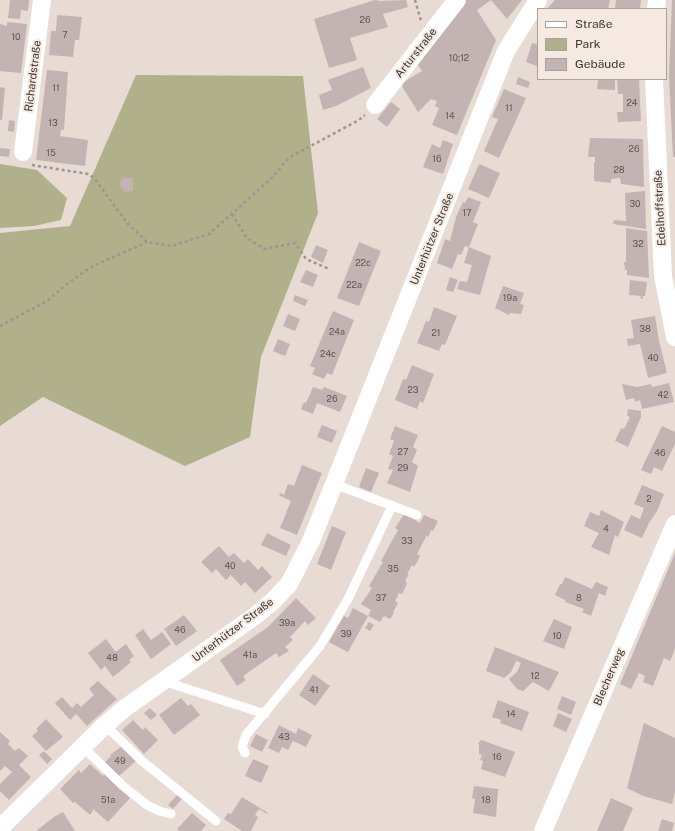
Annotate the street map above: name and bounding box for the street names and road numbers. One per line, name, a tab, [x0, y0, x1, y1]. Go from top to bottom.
street label: Arturstraße	[392, 25, 440, 81]
street label: Richardstraße	[22, 40, 44, 112]
street label: Edelhoffstraße	[651, 170, 669, 246]
street label: Unterhützer Straße	[407, 191, 457, 287]
street label: Unterhützer Straße	[190, 595, 276, 665]
street label: Blecherweg	[591, 646, 627, 708]

